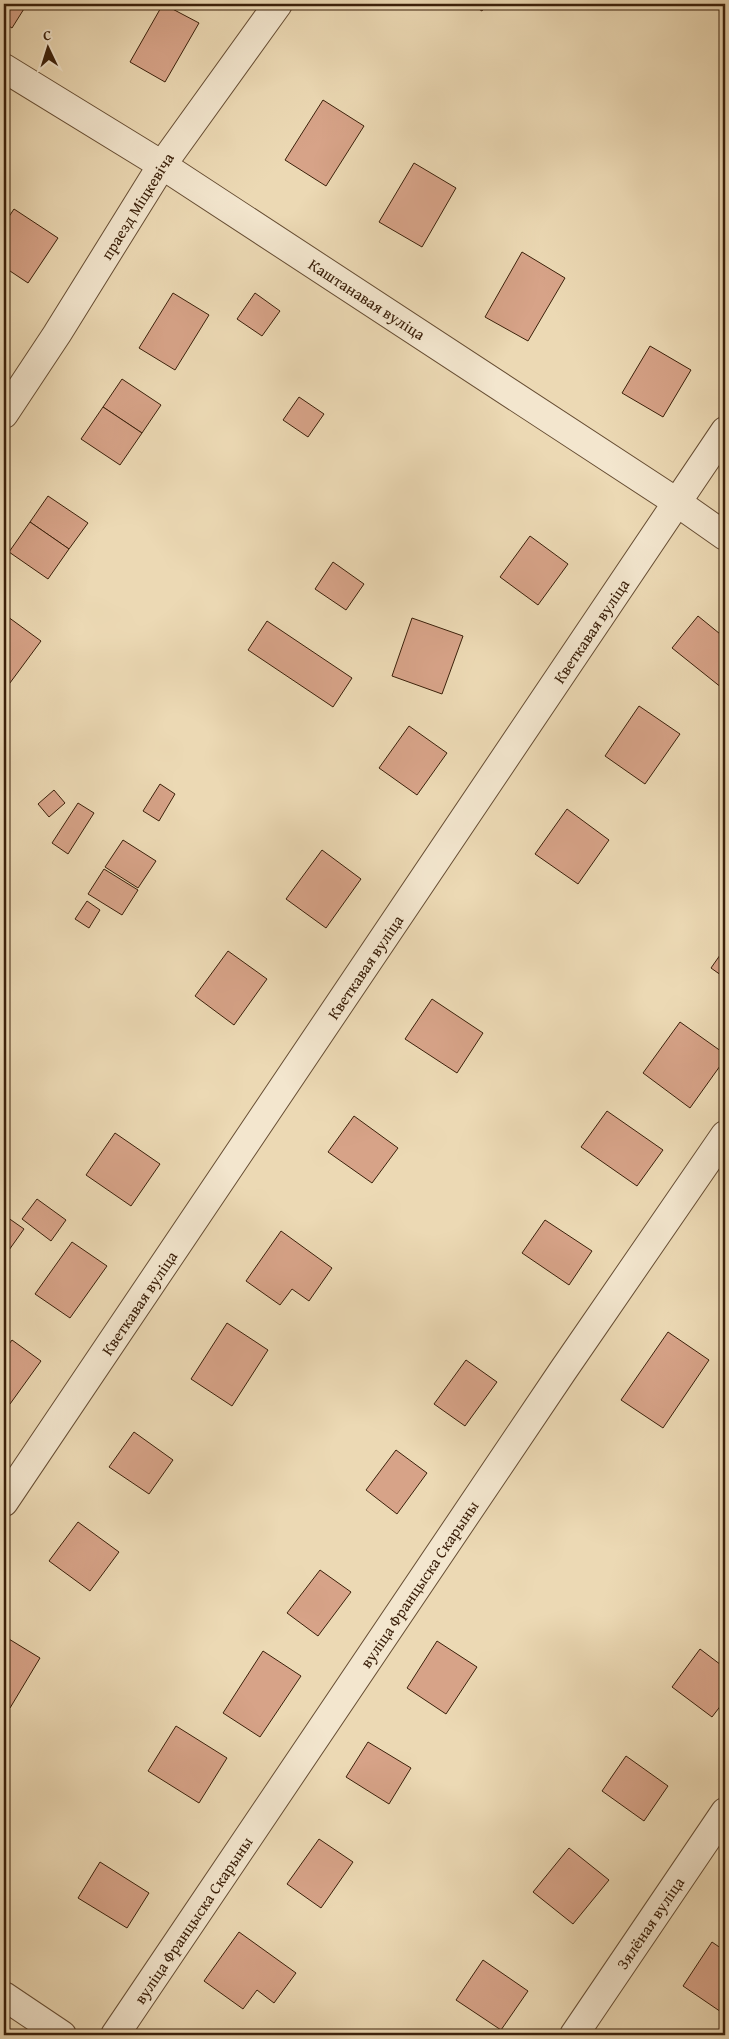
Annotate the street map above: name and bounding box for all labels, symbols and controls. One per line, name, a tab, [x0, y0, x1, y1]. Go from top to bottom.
north arrow	[22, 22, 72, 72]
text: С	[42, 25, 52, 45]
street label: праезд Міцкевіча	[94, 147, 180, 264]
street label: Каштанавая вуліца	[304, 252, 430, 346]
street label: Кветкавая вуліца	[547, 573, 635, 688]
street label: Кветкавая вуліца	[321, 909, 409, 1024]
street label: Кветкавая вуліца	[95, 1245, 183, 1360]
street label: вуліца Францыска Скарыны	[354, 1495, 484, 1673]
street label: вуліца Францыска Скарыны	[128, 1831, 258, 2009]
street label: Зялёная вуліца	[610, 1872, 690, 1974]

